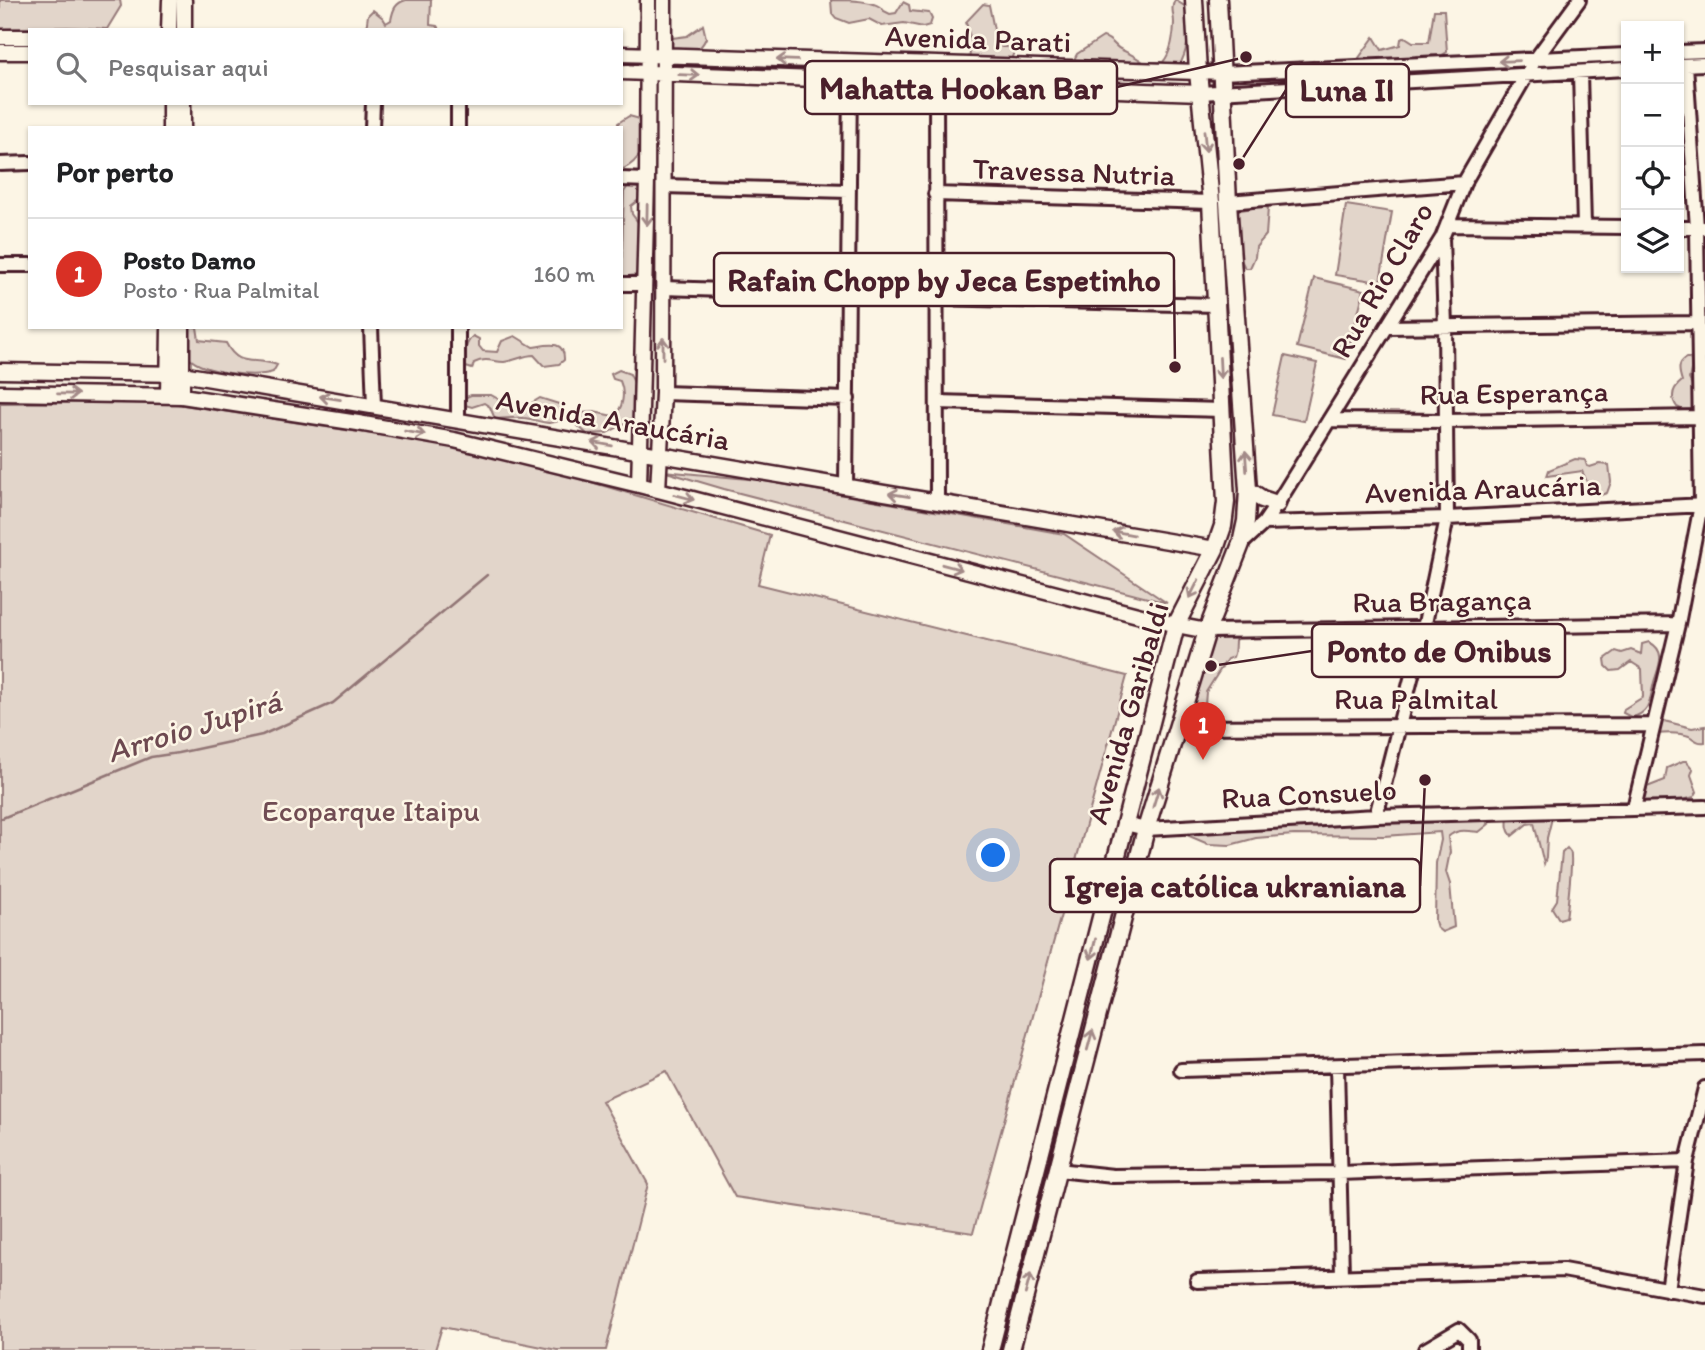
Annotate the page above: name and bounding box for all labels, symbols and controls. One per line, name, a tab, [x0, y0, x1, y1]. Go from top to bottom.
street label: Avenida Parati	[884, 17, 1072, 60]
map controls	[1621, 21, 1684, 273]
button: +	[1621, 21, 1684, 84]
search box	[28, 28, 623, 105]
icon: search	[52, 48, 90, 86]
text: Pesquisar aqui	[108, 51, 269, 83]
one-way arrow	[775, 53, 798, 66]
one-way arrow	[1498, 54, 1521, 67]
callout: Mahatta Hookan Bar	[805, 61, 1117, 114]
callout: Luna II	[1286, 64, 1409, 117]
one-way arrow	[678, 68, 701, 82]
text: Mahatta Hookan Bar	[819, 69, 1104, 107]
text: Luna II	[1300, 71, 1394, 109]
button: −	[1621, 84, 1684, 147]
one-way arrow	[1199, 129, 1212, 152]
button: locate	[1621, 147, 1684, 210]
street label: Travessa Nutria	[972, 149, 1176, 194]
text: Por perto	[56, 153, 174, 190]
street label: Rua Rio Claro	[1322, 195, 1441, 364]
one-way arrow	[640, 203, 653, 226]
button: layers	[1621, 210, 1684, 273]
text: Posto Damo	[123, 244, 256, 276]
callout: Rafain Chopp by Jeca Espetinho	[714, 253, 1174, 306]
text: 1	[74, 260, 84, 288]
text: 160 m	[533, 260, 595, 288]
text: Rafain Chopp by Jeca Espetinho	[727, 261, 1161, 299]
text: Posto · Rua Palmital	[123, 276, 319, 304]
one-way arrow	[656, 337, 670, 360]
one-way arrow	[1214, 356, 1227, 379]
street label: Rua Esperança	[1419, 372, 1609, 413]
street label: Avenida Araucária	[493, 381, 733, 458]
one-way arrow	[56, 387, 79, 400]
one-way arrow	[319, 391, 342, 404]
one-way arrow	[403, 427, 426, 440]
one-way arrow	[591, 437, 614, 450]
one-way arrow	[1239, 451, 1252, 473]
street label: Avenida Araucária	[1364, 466, 1602, 511]
one-way arrow	[888, 488, 911, 501]
one-way arrow	[672, 491, 695, 504]
one-way arrow	[1112, 526, 1135, 539]
one-way arrow	[941, 561, 963, 574]
one-way arrow	[1187, 578, 1201, 599]
street label: Rua Bragança	[1352, 580, 1532, 621]
street label: Avenida Garibaldi	[1078, 598, 1177, 828]
callout: Ponto de Onibus	[1312, 624, 1565, 677]
text: Ponto de Onibus	[1326, 632, 1552, 670]
street label: Rua Palmital	[1334, 680, 1498, 717]
water label: Arroio Jupirá	[102, 681, 286, 771]
pin: 1	[1180, 702, 1226, 760]
street label: Rua Consuelo	[1220, 770, 1398, 817]
one-way arrow	[1151, 786, 1164, 808]
park label: Ecoparque Itaipu	[262, 792, 480, 829]
your location	[976, 838, 1010, 872]
callout: Igreja católica ukraniana	[1050, 859, 1420, 912]
text: Igreja católica ukraniana	[1064, 867, 1406, 905]
one-way arrow	[1086, 937, 1099, 960]
one-way arrow	[1084, 1029, 1097, 1052]
one-way arrow	[1022, 1273, 1035, 1296]

